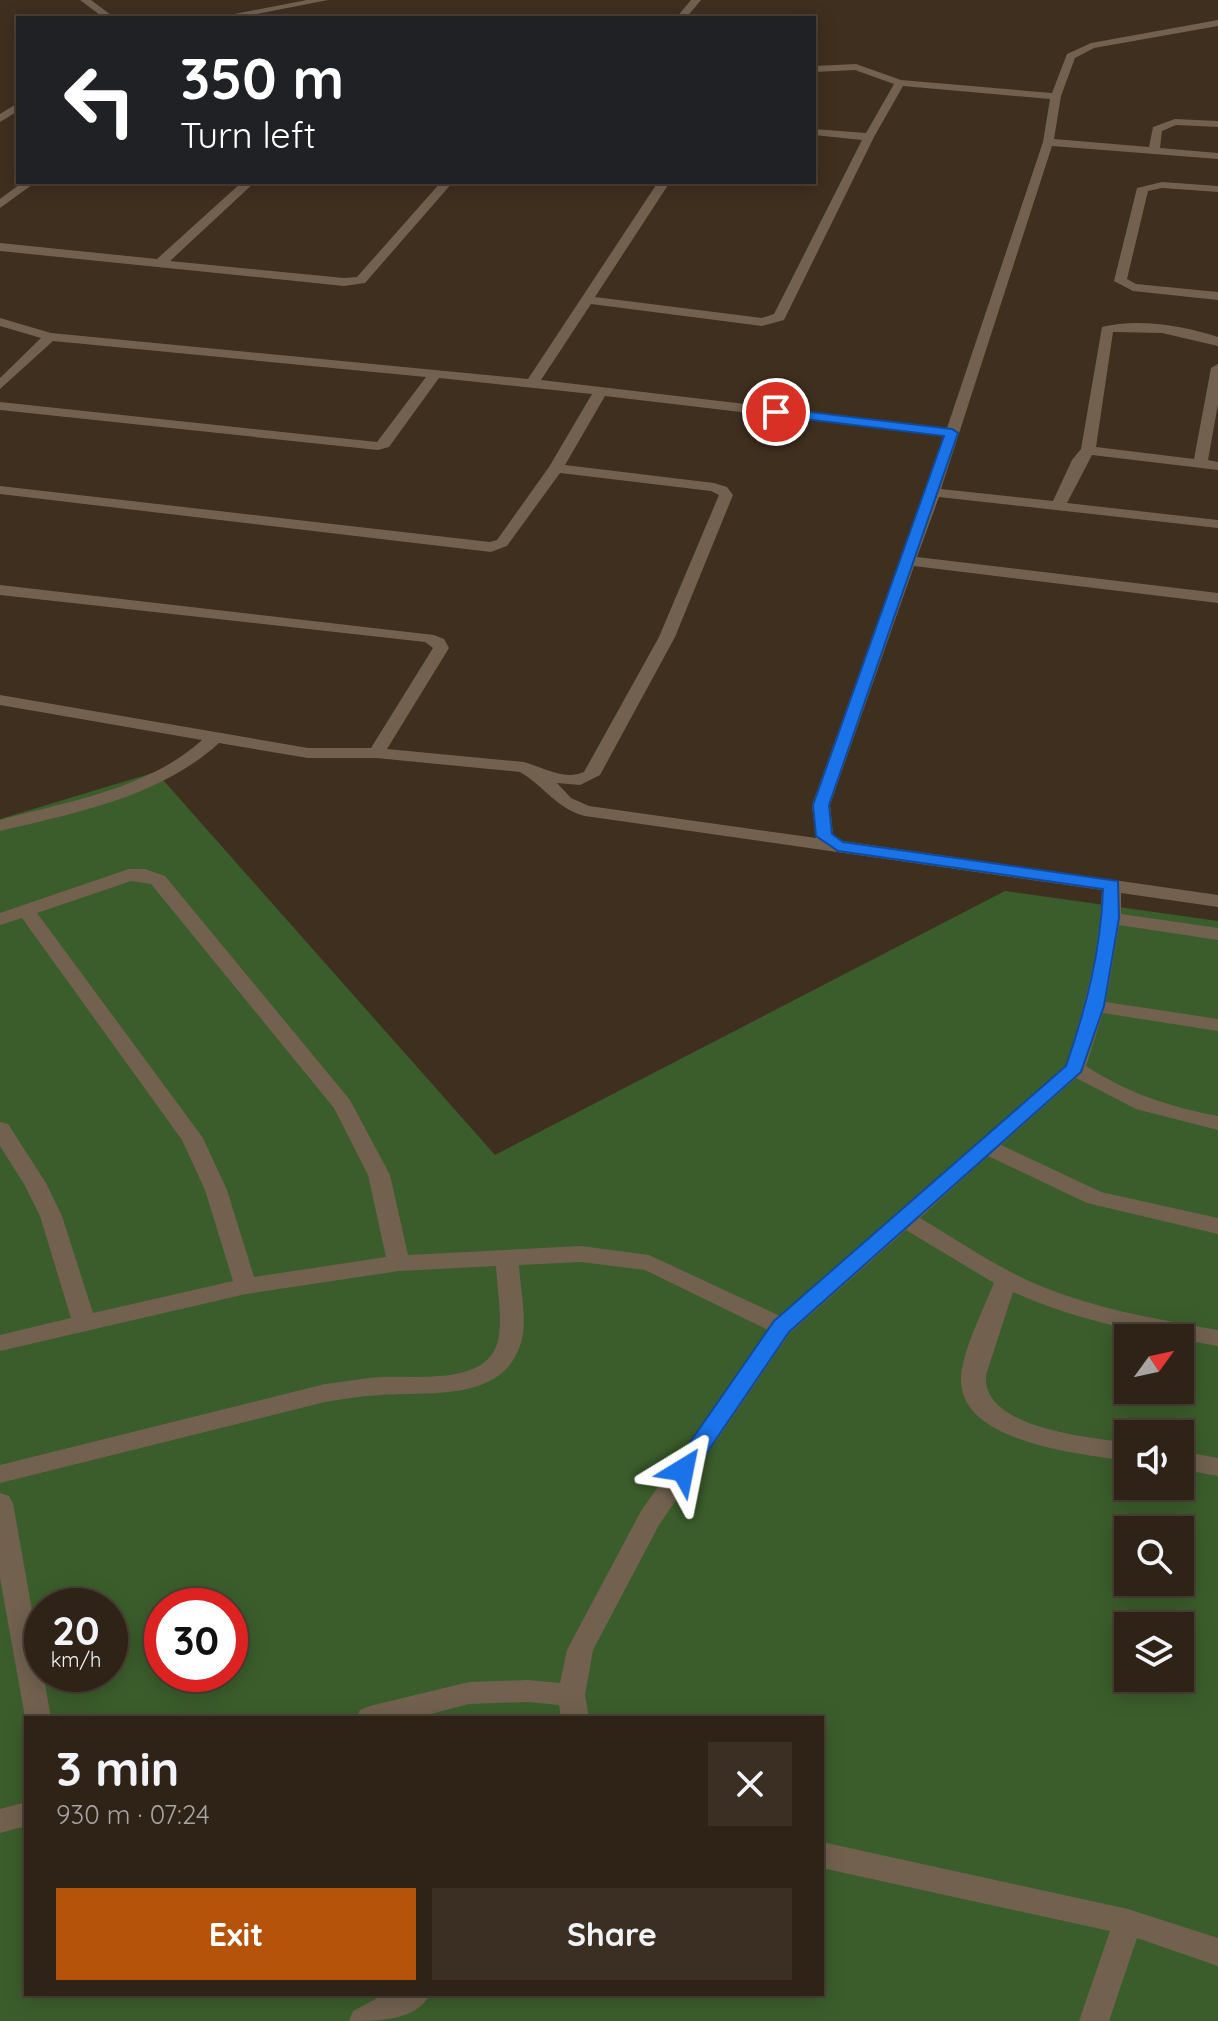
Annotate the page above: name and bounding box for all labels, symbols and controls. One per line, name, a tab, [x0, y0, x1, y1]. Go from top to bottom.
text: 350 m	[180, 43, 344, 113]
icon: left	[48, 48, 152, 152]
text: Turn left	[180, 112, 316, 157]
pin	[742, 378, 810, 446]
icon: arrive	[754, 390, 798, 434]
north arrow	[1114, 1324, 1194, 1404]
map controls	[1114, 1324, 1194, 1692]
button: sound	[1114, 1420, 1194, 1500]
position arrow	[641, 1428, 725, 1512]
button: search	[1114, 1516, 1194, 1596]
speed limit sign: 30	[144, 1588, 248, 1692]
text: 20	[52, 1605, 100, 1655]
button: layers	[1114, 1612, 1194, 1692]
text: km/h	[51, 1647, 101, 1672]
text: 3 min	[56, 1738, 179, 1798]
button: close	[708, 1742, 792, 1826]
text: 930 m · 07:24	[56, 1798, 210, 1831]
button: Exit	[56, 1888, 416, 1980]
button: Share	[432, 1888, 792, 1980]

